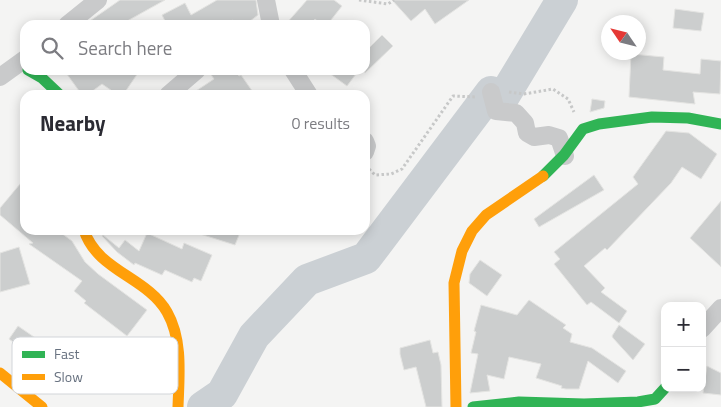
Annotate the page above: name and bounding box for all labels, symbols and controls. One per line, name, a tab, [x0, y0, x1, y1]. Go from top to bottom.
north arrow	[601, 15, 646, 60]
search box	[20, 20, 370, 75]
text: Search here	[78, 33, 172, 62]
icon: search	[38, 34, 66, 62]
text: Nearby	[40, 107, 105, 139]
text: 0 results	[291, 111, 350, 135]
map controls	[661, 302, 706, 392]
button: +	[661, 302, 706, 347]
legend	[12, 337, 178, 394]
text: Fast	[54, 343, 79, 364]
button: −	[661, 347, 706, 392]
text: Slow	[54, 366, 83, 387]

